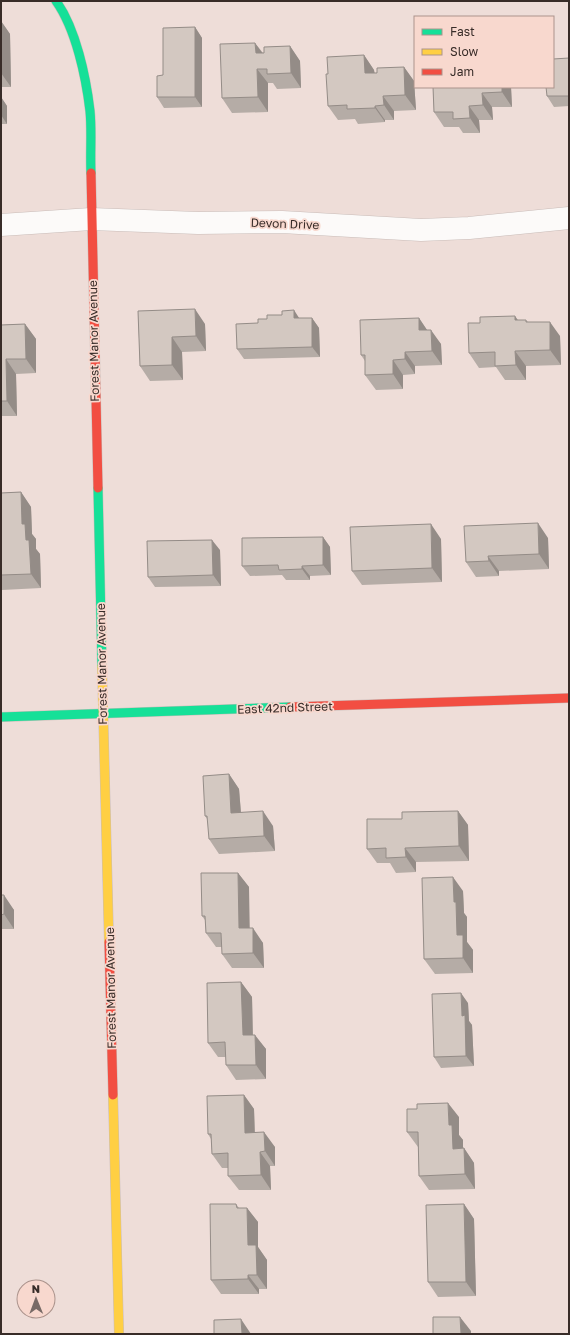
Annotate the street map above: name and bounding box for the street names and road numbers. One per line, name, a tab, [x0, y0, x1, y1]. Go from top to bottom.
street label: Devon Drive	[250, 215, 320, 232]
street label: Forest Manor Avenue	[85, 280, 102, 402]
street label: Forest Manor Avenue	[93, 603, 110, 725]
street label: East 42nd Street	[237, 698, 333, 717]
street label: Forest Manor Avenue	[102, 927, 119, 1049]

